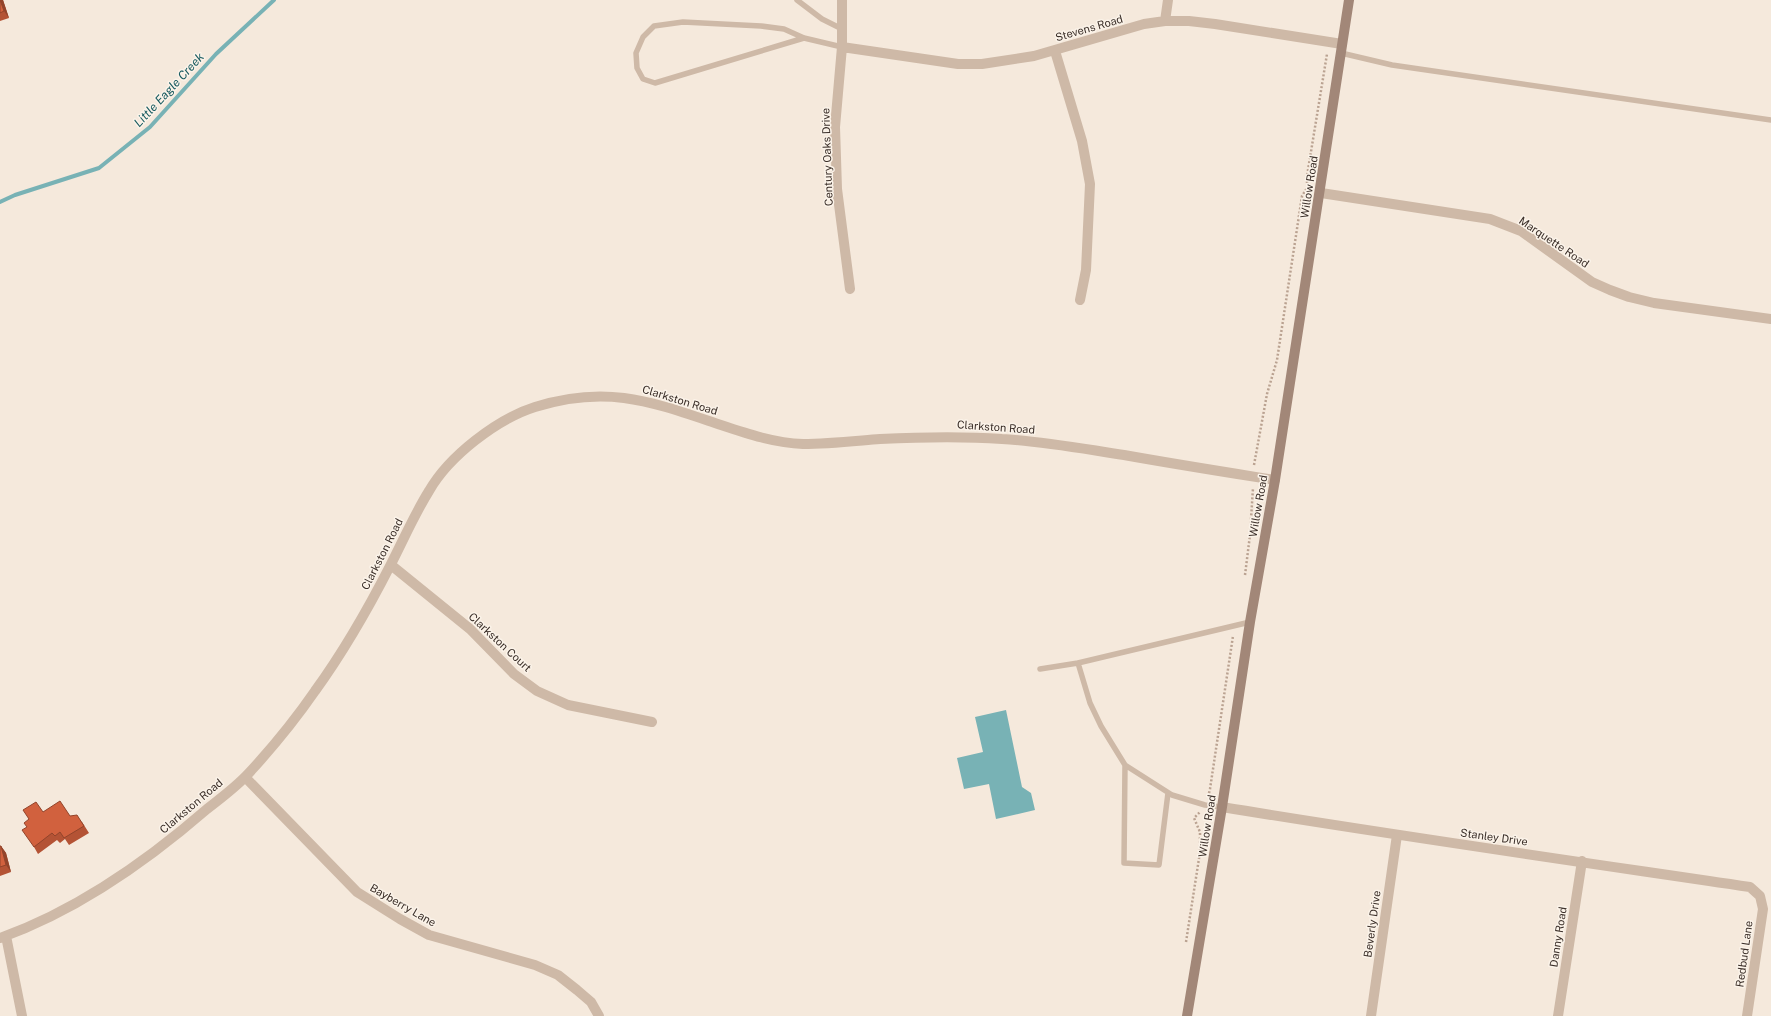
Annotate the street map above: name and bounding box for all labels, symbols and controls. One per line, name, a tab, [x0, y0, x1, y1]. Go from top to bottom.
street label: Stevens Road	[1054, 13, 1124, 43]
water label: Little Eagle Creek	[131, 50, 207, 130]
street label: Century Oaks Drive	[819, 108, 835, 206]
street label: Willow Road	[1298, 155, 1320, 219]
street label: Marquette Road	[1517, 214, 1591, 270]
street label: Clarkston Road	[641, 383, 719, 417]
street label: Clarkston Road	[957, 418, 1035, 436]
street label: Willow Road	[1247, 474, 1269, 538]
street label: Clarkston Road	[359, 516, 405, 592]
street label: Clarkston Court	[466, 610, 534, 674]
street label: Clarkston Road	[157, 776, 225, 836]
street label: Willow Road	[1196, 794, 1218, 858]
street label: Stanley Drive	[1460, 826, 1528, 848]
street label: Bayberry Lane	[368, 881, 438, 929]
street label: Beverly Drive	[1361, 890, 1383, 958]
street label: Danny Road	[1547, 906, 1569, 968]
street label: Redbud Lane	[1733, 920, 1755, 988]

